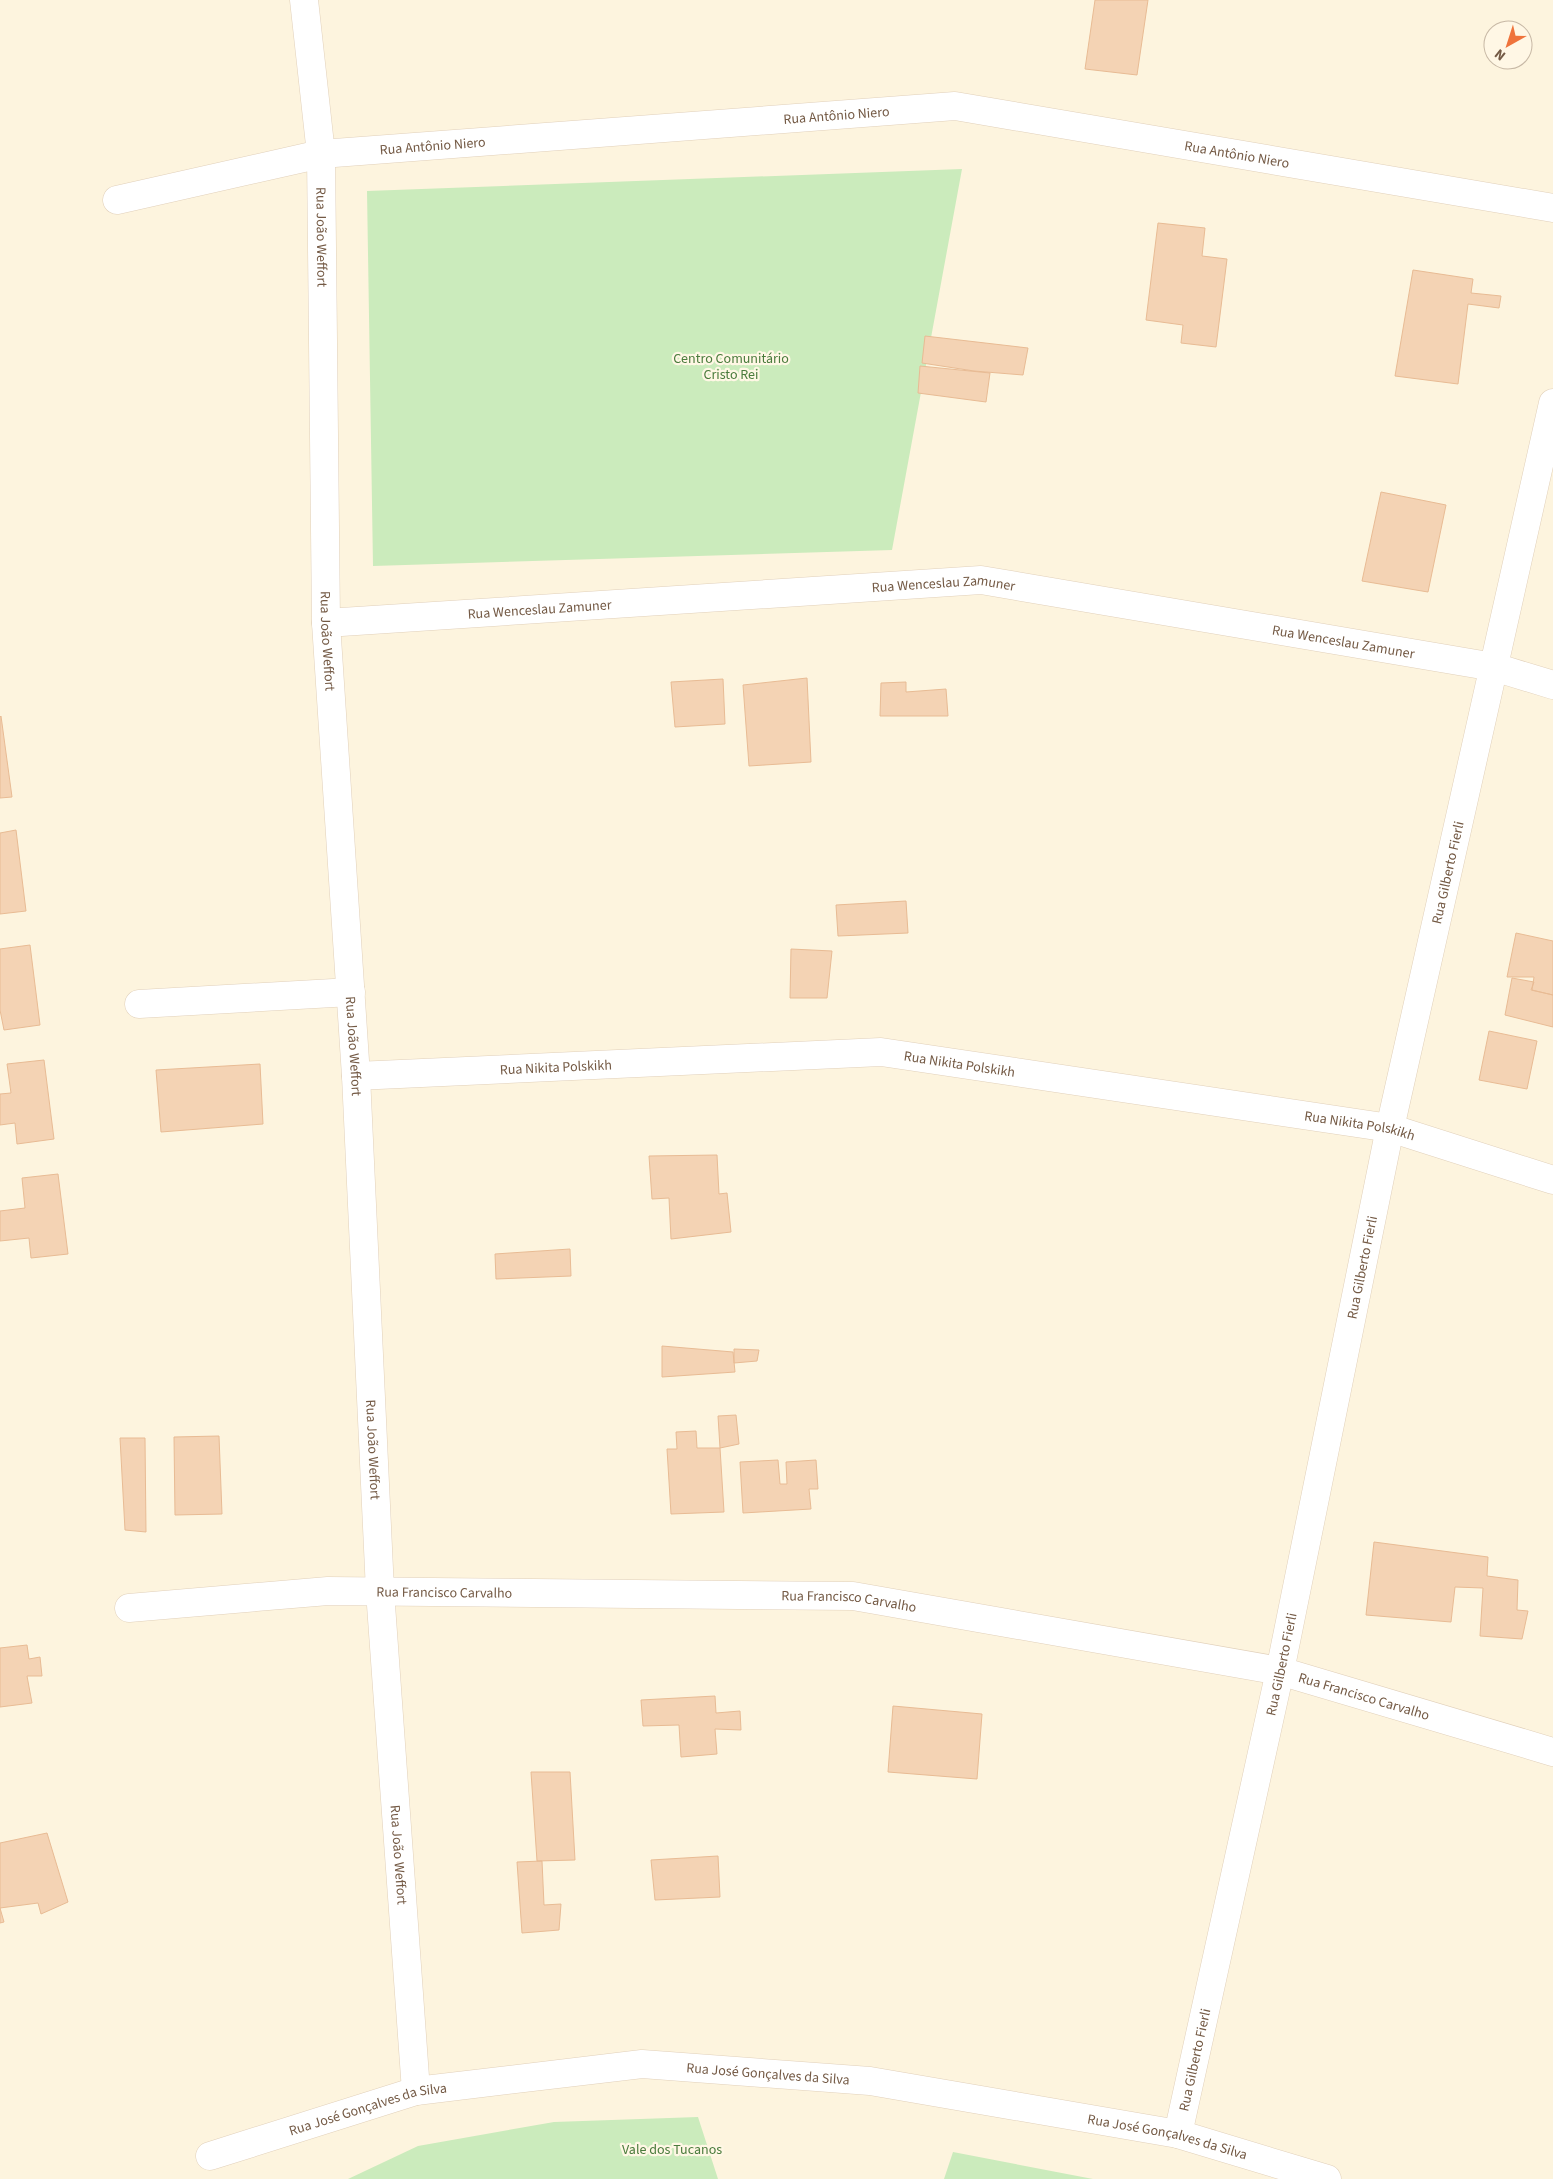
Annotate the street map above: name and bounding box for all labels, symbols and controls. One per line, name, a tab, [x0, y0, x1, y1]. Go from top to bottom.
north arrow	[1483, 20, 1533, 70]
text: N	[1491, 44, 1510, 65]
street label: Rua Antônio Niero	[783, 102, 890, 130]
street label: Rua Antônio Niero	[379, 133, 486, 161]
street label: Rua Antônio Niero	[1183, 136, 1291, 174]
street label: Rua João Weffort	[310, 187, 331, 288]
park label: Centro Comunitário Cristo Rei	[673, 349, 789, 385]
street label: Rua Wenceslau Zamuner	[871, 570, 1017, 598]
street label: Rua João Weffort	[315, 591, 339, 692]
street label: Rua Wenceslau Zamuner	[467, 595, 612, 625]
street label: Rua Wenceslau Zamuner	[1270, 621, 1416, 664]
street label: Rua Gilberto Fierli	[1427, 819, 1470, 926]
street label: Rua João Weffort	[340, 996, 366, 1097]
street label: Rua Nikita Polskikh	[902, 1047, 1016, 1083]
street label: Rua Nikita Polskikh	[499, 1055, 612, 1080]
street label: Rua Nikita Polskikh	[1303, 1106, 1417, 1146]
street label: Rua Gilberto Fierli	[1343, 1214, 1383, 1321]
street label: Rua João Weffort	[360, 1399, 385, 1500]
street label: Rua Francisco Carvalho	[376, 1582, 512, 1604]
street label: Rua Francisco Carvalho	[781, 1586, 918, 1618]
street label: Rua Gilberto Fierli	[1261, 1611, 1303, 1718]
street label: Rua Francisco Carvalho	[1296, 1668, 1432, 1726]
street label: Rua João Weffort	[384, 1804, 412, 1906]
street label: Rua Gilberto Fierli	[1174, 2007, 1216, 2113]
street label: Rua José Gonçalves da Silva	[686, 2058, 850, 2090]
street label: Rua José Gonçalves da Silva	[287, 2078, 448, 2141]
street label: Rua José Gonçalves da Silva	[1086, 2110, 1250, 2165]
park label: Vale dos Tucanos	[622, 2140, 722, 2160]

